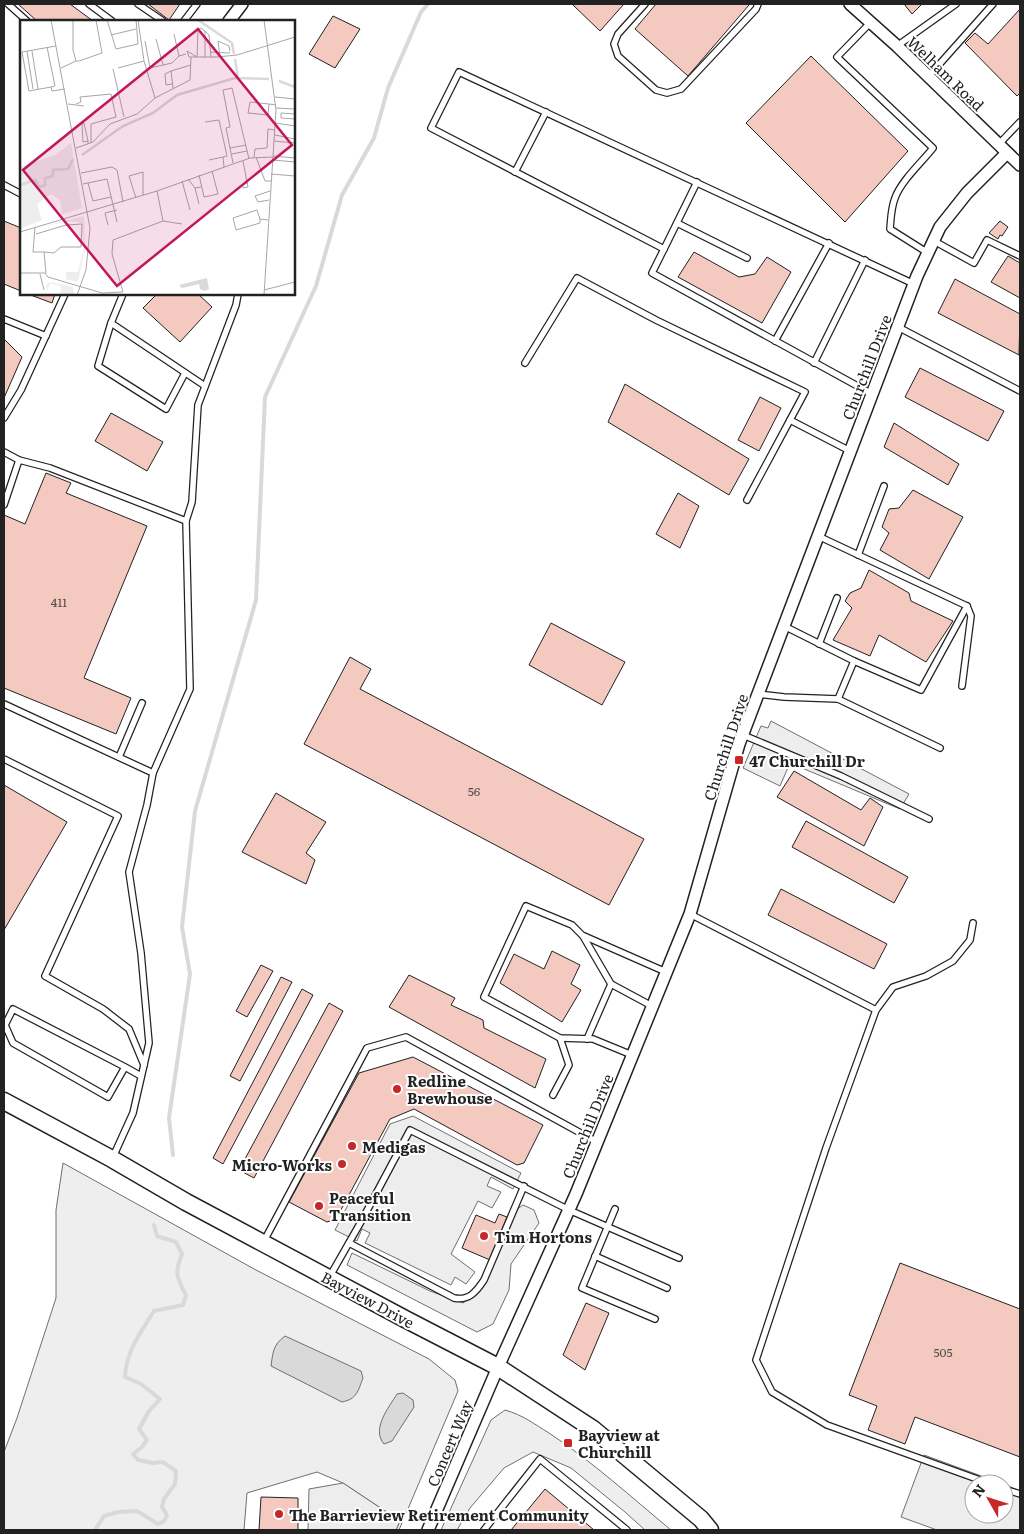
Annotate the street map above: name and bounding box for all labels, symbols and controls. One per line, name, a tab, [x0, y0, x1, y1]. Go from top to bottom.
inset map	[20, 20, 295, 295]
street label: Welham Road	[902, 30, 990, 116]
street label: Churchill Drive	[835, 311, 897, 423]
house number: 411	[51, 593, 67, 611]
street label: Churchill Drive	[697, 690, 753, 803]
place label: 47 Churchill Dr	[749, 749, 865, 772]
marker: 47 Churchill Dr	[733, 754, 745, 766]
house number: 56	[468, 782, 481, 800]
place label: Redline Brewhouse	[407, 1069, 493, 1109]
street label: Churchill Drive	[556, 1070, 619, 1182]
marker: Redline Brewhouse	[391, 1083, 403, 1095]
place label: Medigas	[362, 1135, 426, 1158]
marker: Medigas	[346, 1140, 358, 1152]
place label: Micro-Works	[232, 1153, 333, 1176]
marker: Micro-Works	[336, 1158, 348, 1170]
place label: Peaceful Transition	[329, 1186, 412, 1226]
marker: Peaceful Transition	[313, 1200, 325, 1212]
place label: Tim Hortons	[494, 1225, 592, 1248]
marker: Tim Hortons	[478, 1230, 490, 1242]
street label: Bayview Drive	[317, 1265, 419, 1333]
house number: 505	[933, 1343, 953, 1361]
street label: Concert Way	[420, 1396, 478, 1490]
place label: Bayview at Churchill	[578, 1423, 660, 1463]
marker: Bayview at Churchill	[562, 1437, 574, 1449]
north arrow	[964, 1474, 1014, 1524]
text: N	[967, 1479, 990, 1501]
place label: The Barrieview Retirement Community	[289, 1503, 589, 1526]
marker: The Barrieview Retirement Community	[273, 1508, 285, 1520]

